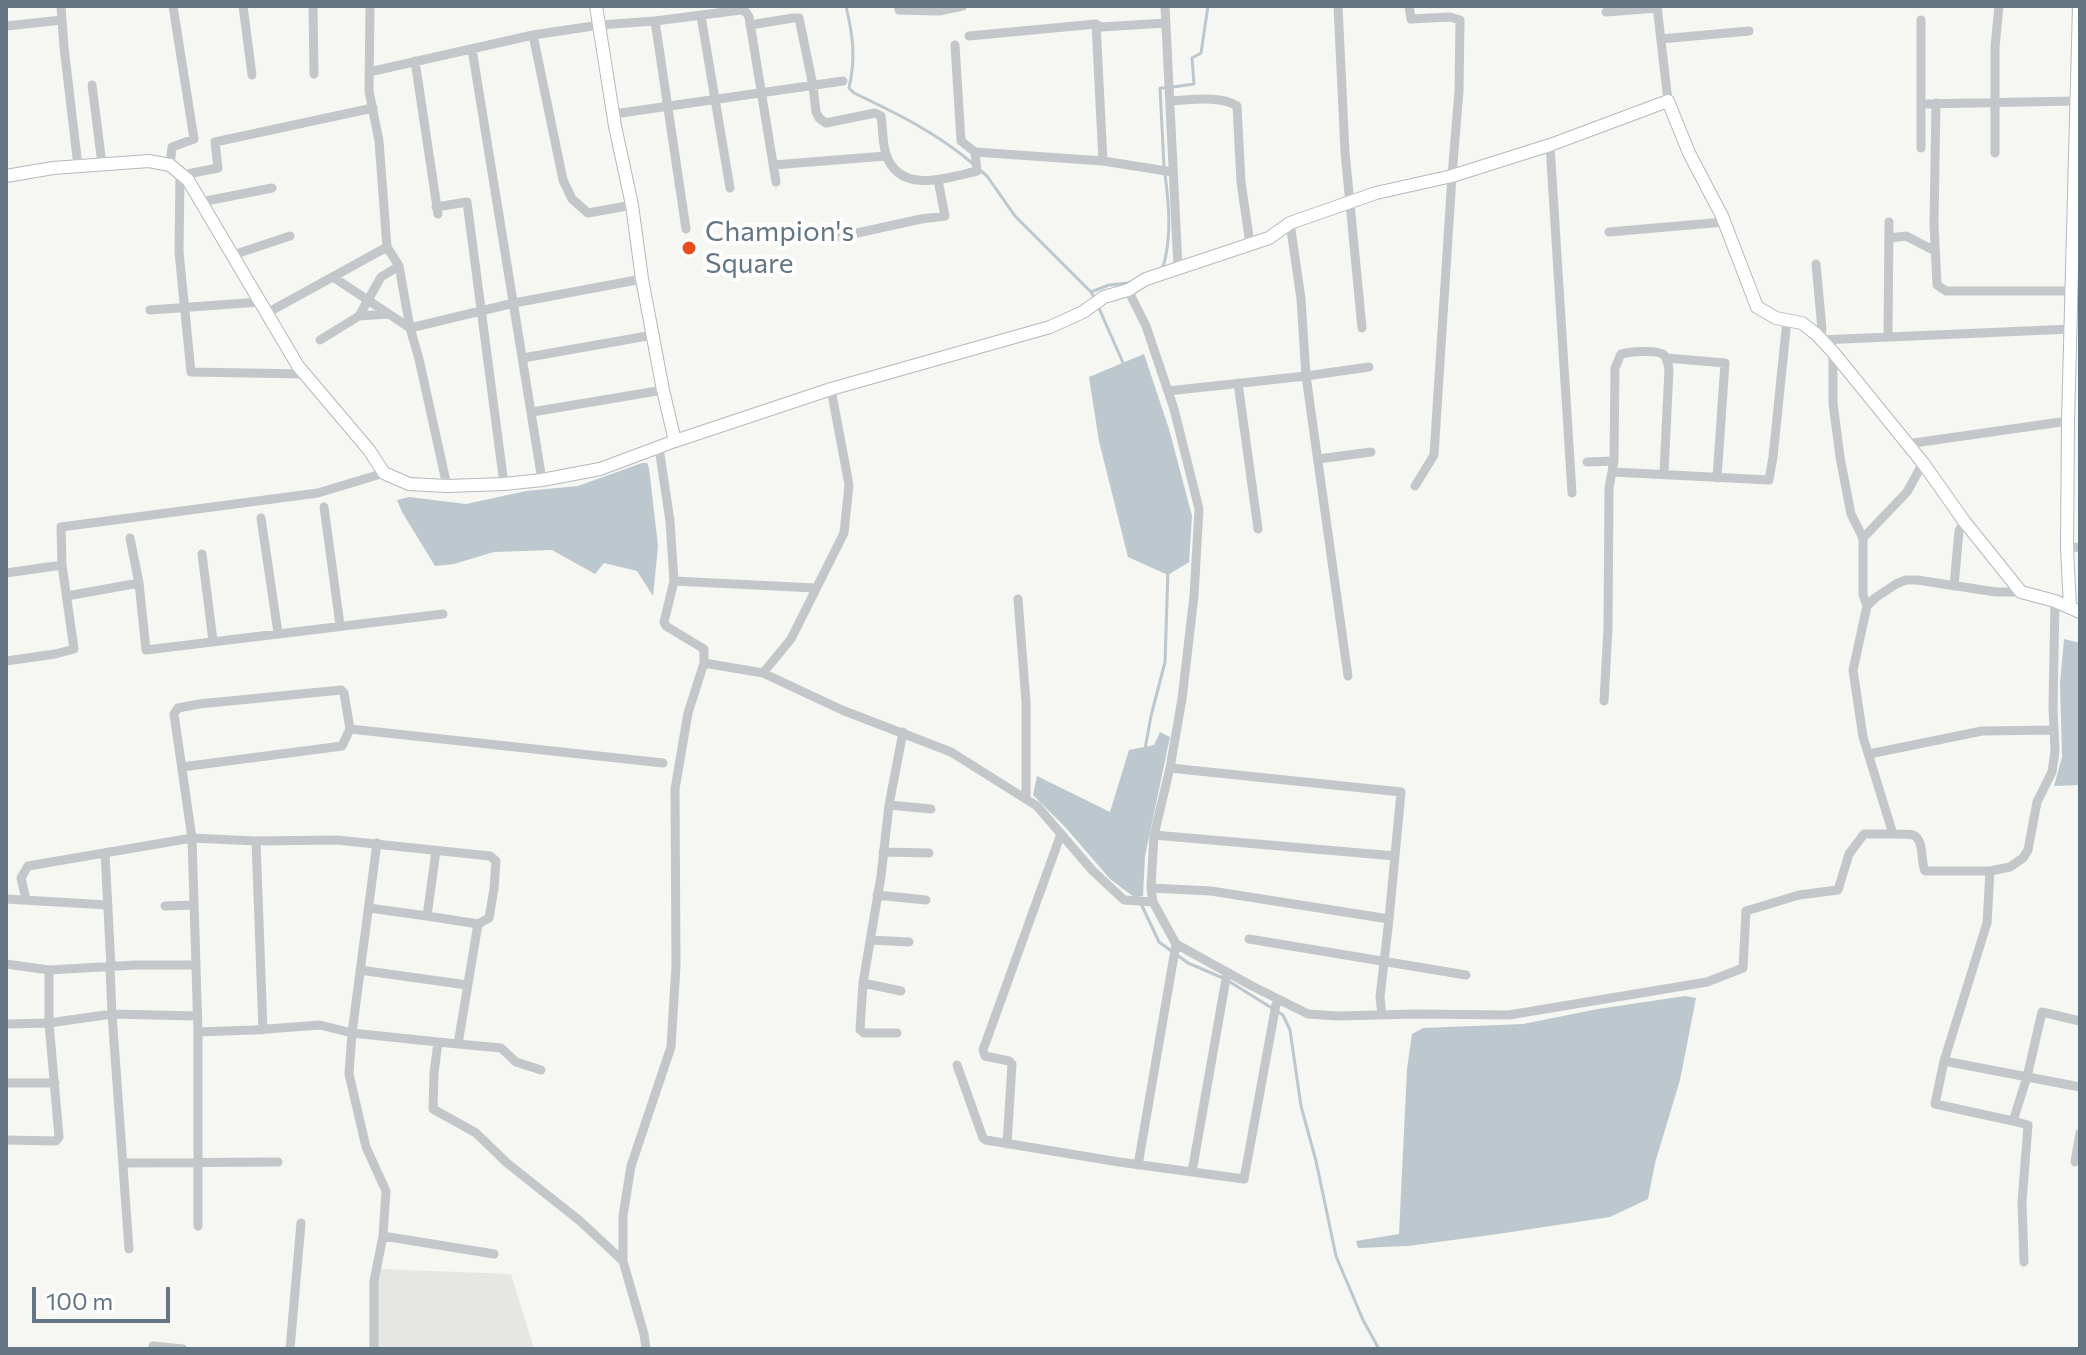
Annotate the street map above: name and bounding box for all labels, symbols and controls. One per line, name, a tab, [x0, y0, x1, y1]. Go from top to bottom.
place label: Champion's Square	[705, 215, 854, 281]
marker: Champion's Square	[680, 239, 698, 257]
scale bar	[36, 1271, 174, 1321]
text: 100 m	[46, 1286, 113, 1315]

